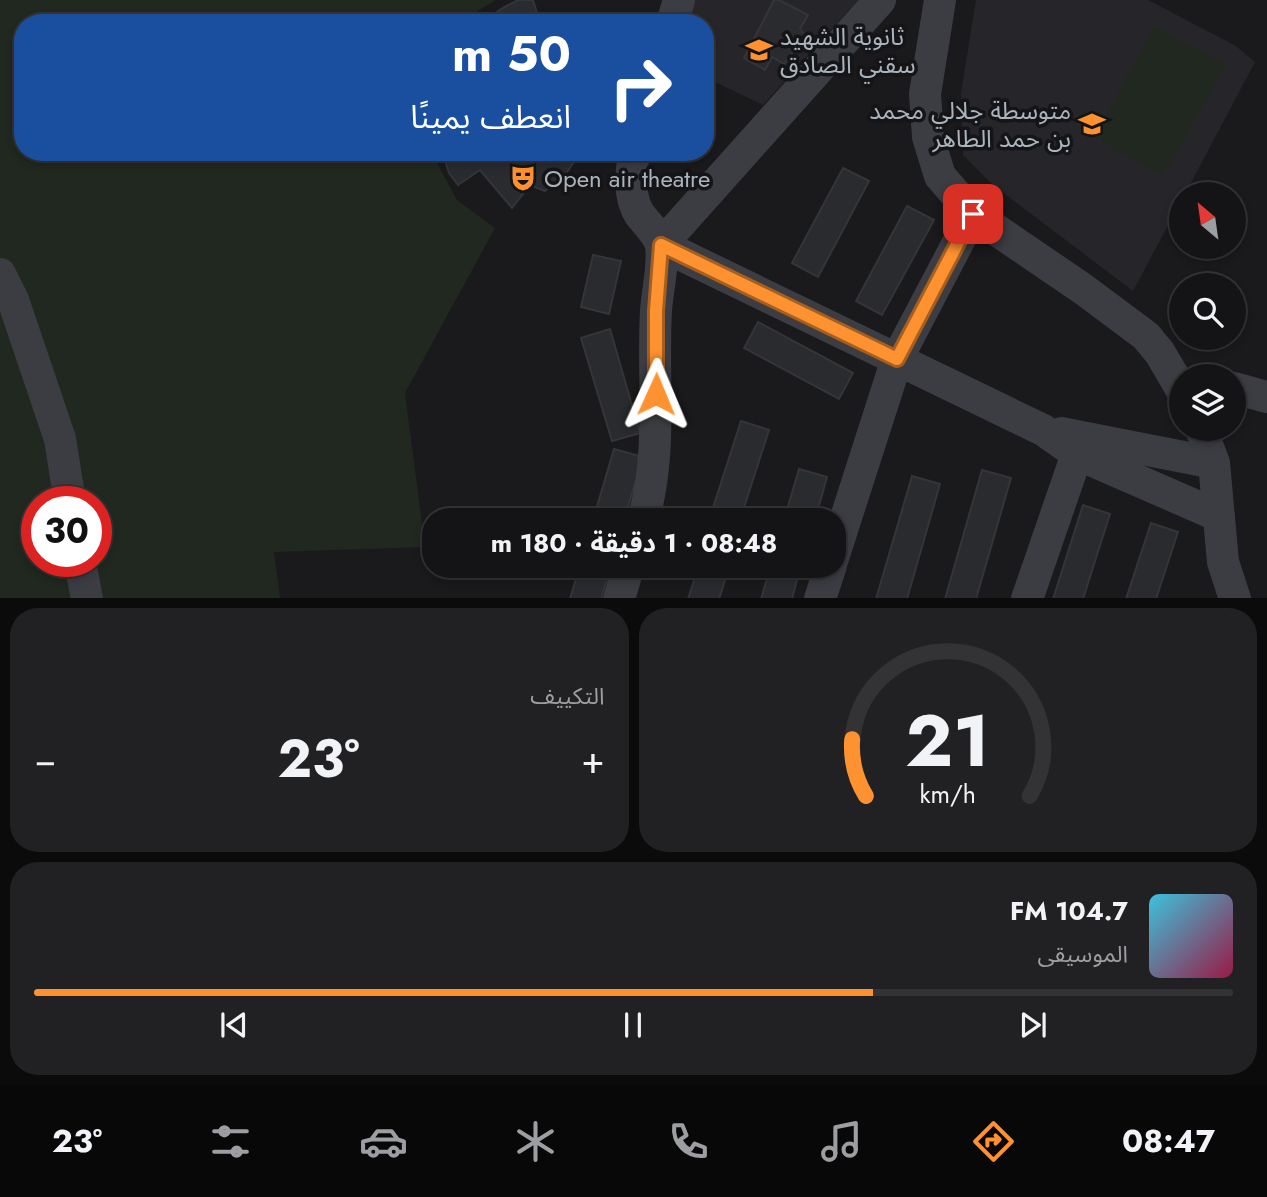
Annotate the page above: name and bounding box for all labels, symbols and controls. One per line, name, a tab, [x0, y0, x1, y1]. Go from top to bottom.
text: 50 m	[452, 19, 571, 89]
place label: ثانوية الشهيد سقني الصادق	[780, 19, 916, 83]
school or university icon: ثانوية الشهيد سقني الصادق	[744, 35, 774, 65]
icon: right	[595, 42, 686, 133]
place label: متوسطة جلالي محمد بن حمد الطاهر	[869, 93, 1071, 156]
text: انعطف يمينًا	[410, 94, 571, 140]
school or university icon: متوسطة جلالي محمد بن حمد الطاهر	[1077, 109, 1107, 139]
place label: Open air theatre	[544, 161, 710, 196]
theatre icon: Open air theatre	[508, 163, 538, 193]
north arrow	[1169, 182, 1246, 259]
map controls	[1169, 182, 1246, 441]
pin	[943, 184, 1003, 244]
icon: arrive	[954, 195, 992, 233]
button: search	[1169, 273, 1246, 350]
position arrow	[619, 357, 693, 431]
button: layers	[1169, 364, 1246, 441]
speed limit sign: 30	[21, 486, 112, 577]
text: 08:48 · 1 دقيقة · 180 m	[491, 524, 777, 562]
text: التكييف	[530, 679, 605, 713]
text: 21	[905, 688, 990, 793]
text: 23°	[278, 721, 360, 797]
text: −	[34, 732, 56, 787]
text: +	[581, 732, 605, 787]
text: km/h	[919, 776, 976, 812]
text: 104.7 FM	[1010, 892, 1128, 930]
text: الموسيقى	[1037, 937, 1128, 971]
icon: previous	[215, 1006, 253, 1044]
icon: pause	[614, 1006, 652, 1044]
icon: next	[1014, 1006, 1052, 1044]
icon: filters	[206, 1117, 255, 1166]
icon: car	[359, 1117, 408, 1166]
icon: climate	[511, 1117, 560, 1166]
icon: phone	[664, 1117, 713, 1166]
icon: music	[817, 1117, 866, 1166]
icon: directions	[969, 1117, 1018, 1166]
text: 23°	[52, 1118, 102, 1164]
text: 08:47	[1122, 1118, 1215, 1164]

